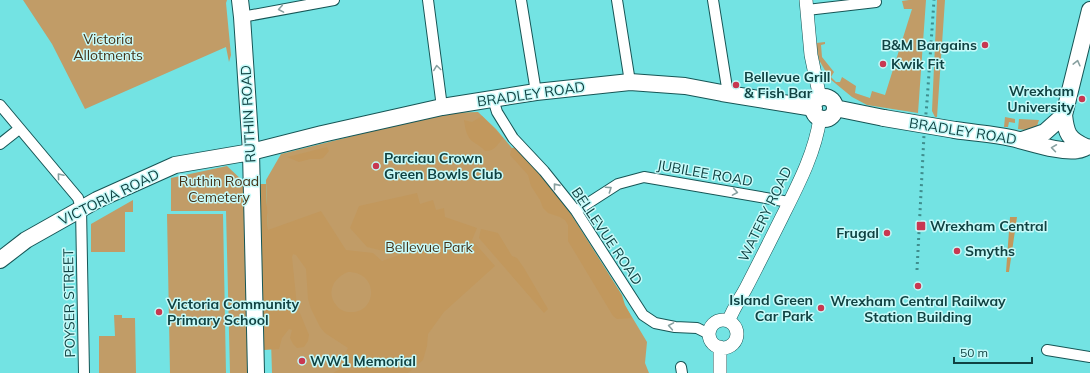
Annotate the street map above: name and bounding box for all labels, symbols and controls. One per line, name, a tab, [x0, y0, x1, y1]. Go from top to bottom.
one-way arrow	[278, 5, 285, 13]
park label: Victoria Allotments	[73, 30, 143, 64]
place label: B&M Bargains	[881, 36, 977, 54]
marker: B&M Bargains	[980, 40, 990, 50]
place label: Kwik Fit	[891, 55, 945, 73]
marker: Kwik Fit	[878, 59, 888, 69]
one-way arrow	[1072, 60, 1081, 67]
street label: RUTHIN ROAD	[236, 65, 260, 163]
one-way arrow	[433, 65, 442, 71]
place label: Bellevue Grill & Fish Bar	[744, 68, 831, 102]
street label: BRADLEY ROAD	[476, 78, 586, 110]
marker: Bellevue Grill & Fish Bar	[731, 80, 741, 90]
place label: Wrexham University	[1007, 82, 1074, 116]
marker: Wrexham University	[1077, 94, 1087, 104]
street label: BRADLEY ROAD	[908, 114, 1018, 148]
one-way arrow	[1051, 144, 1057, 153]
place label: Parciau Crown Green Bowls Club	[384, 149, 503, 183]
street label: JUBILEE ROAD	[656, 156, 754, 190]
marker: Parciau Crown Green Bowls Club	[371, 161, 381, 171]
street label: WATERY ROAD	[734, 164, 796, 264]
street label: VICTORIA ROAD	[56, 165, 162, 229]
park label: Ruthin Road Cemetery	[179, 172, 259, 206]
one-way arrow	[57, 174, 64, 181]
one-way arrow	[554, 184, 561, 191]
street label: BELLEVUE ROAD	[568, 184, 646, 288]
one-way arrow	[605, 186, 612, 194]
one-way arrow	[732, 188, 738, 196]
place label: Wrexham Central	[930, 217, 1047, 235]
marker: Wrexham Central	[915, 220, 927, 232]
place label: Frugal	[836, 224, 879, 242]
marker: Frugal	[882, 228, 892, 238]
park label: Bellevue Park	[385, 238, 474, 256]
place label: Smyths	[965, 242, 1015, 260]
marker: Smyths	[952, 246, 962, 256]
street label: POYSER STREET	[59, 248, 79, 358]
marker: Wrexham Central Railway Station Building	[913, 281, 923, 291]
place label: Island Green Car Park	[729, 291, 813, 325]
place label: Wrexham Central Railway Station Building	[830, 292, 1006, 326]
place label: Victoria Community Primary School	[166, 295, 299, 329]
marker: Island Green Car Park	[816, 303, 826, 313]
marker: Victoria Community Primary School	[154, 307, 164, 317]
one-way arrow	[668, 322, 674, 331]
scale bar	[954, 339, 1032, 365]
text: 50 m	[960, 345, 988, 360]
place label: WW1 Memorial	[310, 352, 416, 370]
marker: WW1 Memorial	[297, 356, 307, 366]

